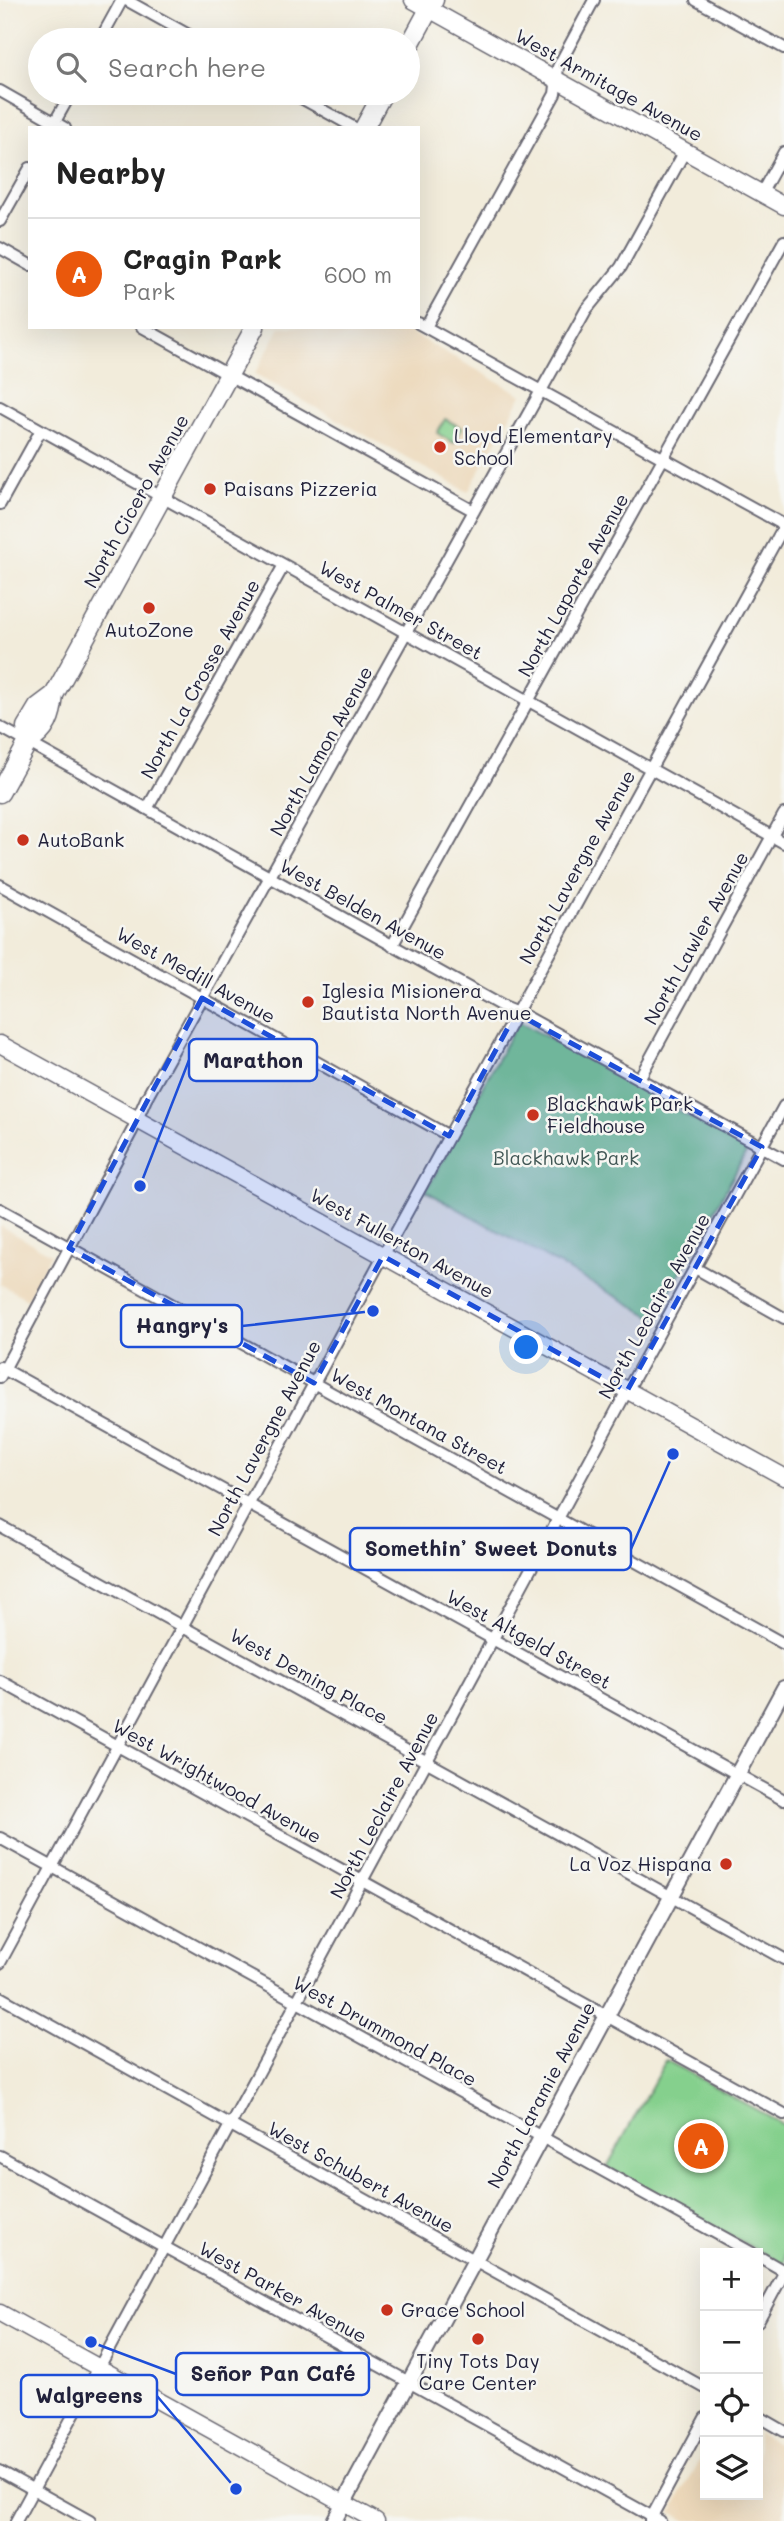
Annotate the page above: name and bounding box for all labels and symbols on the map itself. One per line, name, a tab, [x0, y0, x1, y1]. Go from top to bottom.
street label: West Armitage Avenue	[511, 23, 707, 147]
street label: North Cicero Avenue	[77, 409, 194, 592]
place label: Lloyd Elementary School	[454, 423, 613, 470]
marker: Lloyd Elementary School	[432, 439, 448, 455]
place label: Paisans Pizzeria	[224, 476, 378, 501]
marker: Paisans Pizzeria	[202, 481, 218, 497]
street label: North Laporte Avenue	[512, 488, 634, 681]
street label: West Palmer Street	[315, 554, 487, 665]
street label: North La Crosse Avenue	[134, 575, 265, 783]
marker: AutoZone	[141, 600, 157, 616]
place label: AutoZone	[104, 617, 194, 642]
street label: North Lamon Avenue	[263, 661, 378, 840]
street label: North Lavergne Avenue	[513, 765, 640, 968]
place label: AutoBank	[37, 827, 124, 852]
marker: AutoBank	[15, 832, 31, 848]
street label: North Lawler Avenue	[637, 847, 754, 1029]
street label: West Belden Avenue	[276, 852, 451, 965]
street label: West Medill Avenue	[112, 920, 280, 1029]
place label: Iglesia Misionera Bautista North Avenue	[322, 978, 531, 1025]
marker: Iglesia Misionera Bautista North Avenue	[300, 994, 316, 1010]
callout: Marathon	[189, 1039, 317, 1081]
text: Marathon	[203, 1046, 303, 1073]
place label: Blackhawk Park Fieldhouse	[547, 1091, 693, 1138]
marker: Blackhawk Park Fieldhouse	[525, 1107, 541, 1123]
park label: Blackhawk Park	[493, 1145, 639, 1170]
street label: West Fullerton Avenue	[306, 1182, 498, 1303]
street label: North Leclaire Avenue	[592, 1209, 715, 1403]
callout: Hangry's	[121, 1305, 242, 1347]
text: Hangry's	[136, 1311, 228, 1339]
your location	[509, 1330, 543, 1364]
street label: North Lavergne Avenue	[201, 1336, 326, 1540]
street label: West Montana Street	[327, 1362, 512, 1480]
callout: Somethin’ Sweet Donuts	[350, 1528, 631, 1570]
text: Somethin’ Sweet Donuts	[365, 1534, 617, 1561]
street label: West Altgeld Street	[442, 1583, 616, 1694]
street label: West Deming Place	[226, 1622, 393, 1729]
street label: North Leclaire Avenue	[324, 1707, 444, 1903]
street label: West Wrightwood Avenue	[108, 1713, 326, 1849]
place label: La Voz Hispana	[569, 1851, 712, 1876]
marker: La Voz Hispana	[718, 1856, 734, 1872]
street label: West Drummond Place	[289, 1970, 482, 2092]
street label: North Laramie Avenue	[481, 1997, 600, 2192]
street label: West Schubert Avenue	[264, 2115, 459, 2238]
pin: A	[678, 2120, 724, 2172]
street label: West Parker Avenue	[195, 2235, 372, 2348]
place label: Grace School	[401, 2297, 525, 2322]
marker: Grace School	[379, 2302, 395, 2318]
marker: Tiny Tots Day Care Center	[470, 2331, 486, 2347]
place label: Tiny Tots Day Care Center	[416, 2348, 540, 2395]
callout: Señor Pan Café	[176, 2353, 369, 2395]
text: Señor Pan Café	[191, 2359, 355, 2386]
callout: Walgreens	[21, 2375, 157, 2417]
text: Walgreens	[35, 2381, 143, 2408]

